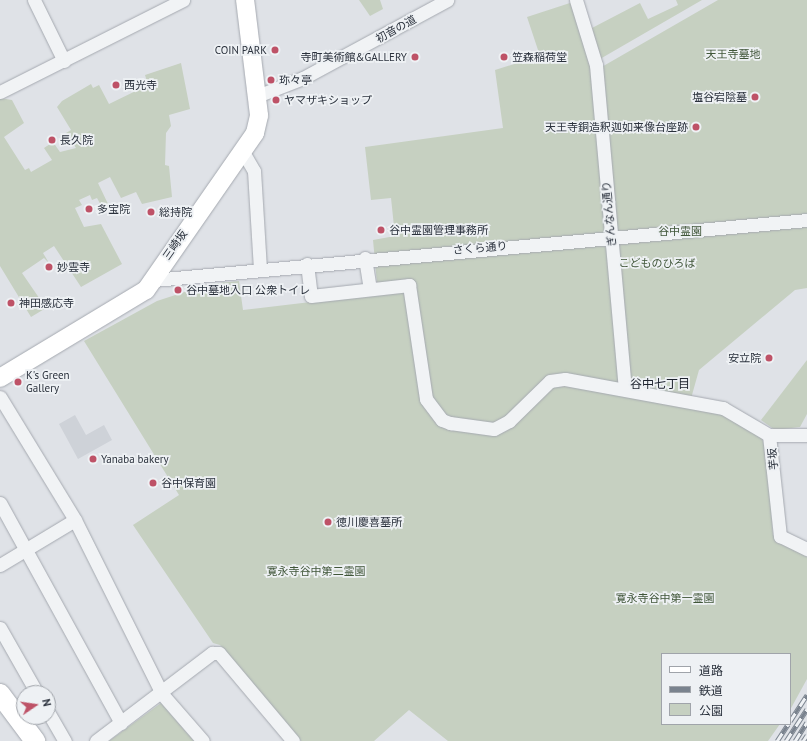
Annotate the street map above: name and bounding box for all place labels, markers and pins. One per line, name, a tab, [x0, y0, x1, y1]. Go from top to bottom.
place label: COIN PARK	[215, 43, 267, 57]
marker: COIN PARK	[270, 45, 280, 55]
place label: 寺町美術館&GALLERY	[301, 50, 407, 64]
place label: 笠森稲荷堂	[512, 50, 567, 64]
marker: 寺町美術館&GALLERY	[410, 52, 420, 62]
marker: 笠森稲荷堂	[499, 52, 509, 62]
place label: 珎々亭	[279, 73, 312, 87]
marker: 珎々亭	[266, 75, 276, 85]
place label: 西光寺	[124, 78, 157, 92]
marker: 西光寺	[111, 80, 121, 90]
place label: 塩谷宕陰墓	[692, 90, 747, 104]
marker: 塩谷宕陰墓	[750, 92, 760, 102]
place label: ヤマザキショップ	[284, 93, 372, 107]
marker: ヤマザキショップ	[271, 95, 281, 105]
place label: 天王寺銅造釈迦如来像台座跡	[545, 120, 688, 134]
marker: 天王寺銅造釈迦如来像台座跡	[691, 122, 701, 132]
place label: 長久院	[60, 133, 93, 147]
marker: 長久院	[47, 135, 57, 145]
place label: 多宝院	[97, 202, 130, 216]
marker: 多宝院	[84, 204, 94, 214]
place label: 総持院	[159, 205, 192, 219]
marker: 総持院	[146, 207, 156, 217]
place label: 谷中霊園管理事務所	[389, 223, 488, 237]
marker: 谷中霊園管理事務所	[376, 225, 386, 235]
place label: 妙雲寺	[57, 260, 90, 274]
marker: 妙雲寺	[44, 262, 54, 272]
place label: 谷中墓地入口 公衆トイレ	[186, 283, 310, 297]
marker: 谷中墓地入口 公衆トイレ	[173, 285, 183, 295]
place label: 神田感応寺	[19, 296, 74, 310]
marker: 神田感応寺	[6, 298, 16, 308]
place label: 安立院	[728, 351, 761, 365]
marker: 安立院	[764, 353, 774, 363]
place label: K's Green Gallery	[26, 369, 70, 395]
marker: K's Green Gallery	[13, 377, 23, 387]
place label: Yanaba bakery	[101, 452, 169, 466]
marker: Yanaba bakery	[88, 454, 98, 464]
place label: 谷中保育園	[161, 476, 216, 490]
marker: 谷中保育園	[148, 478, 158, 488]
place label: 徳川慶喜墓所	[336, 515, 402, 529]
marker: 徳川慶喜墓所	[323, 517, 333, 527]

